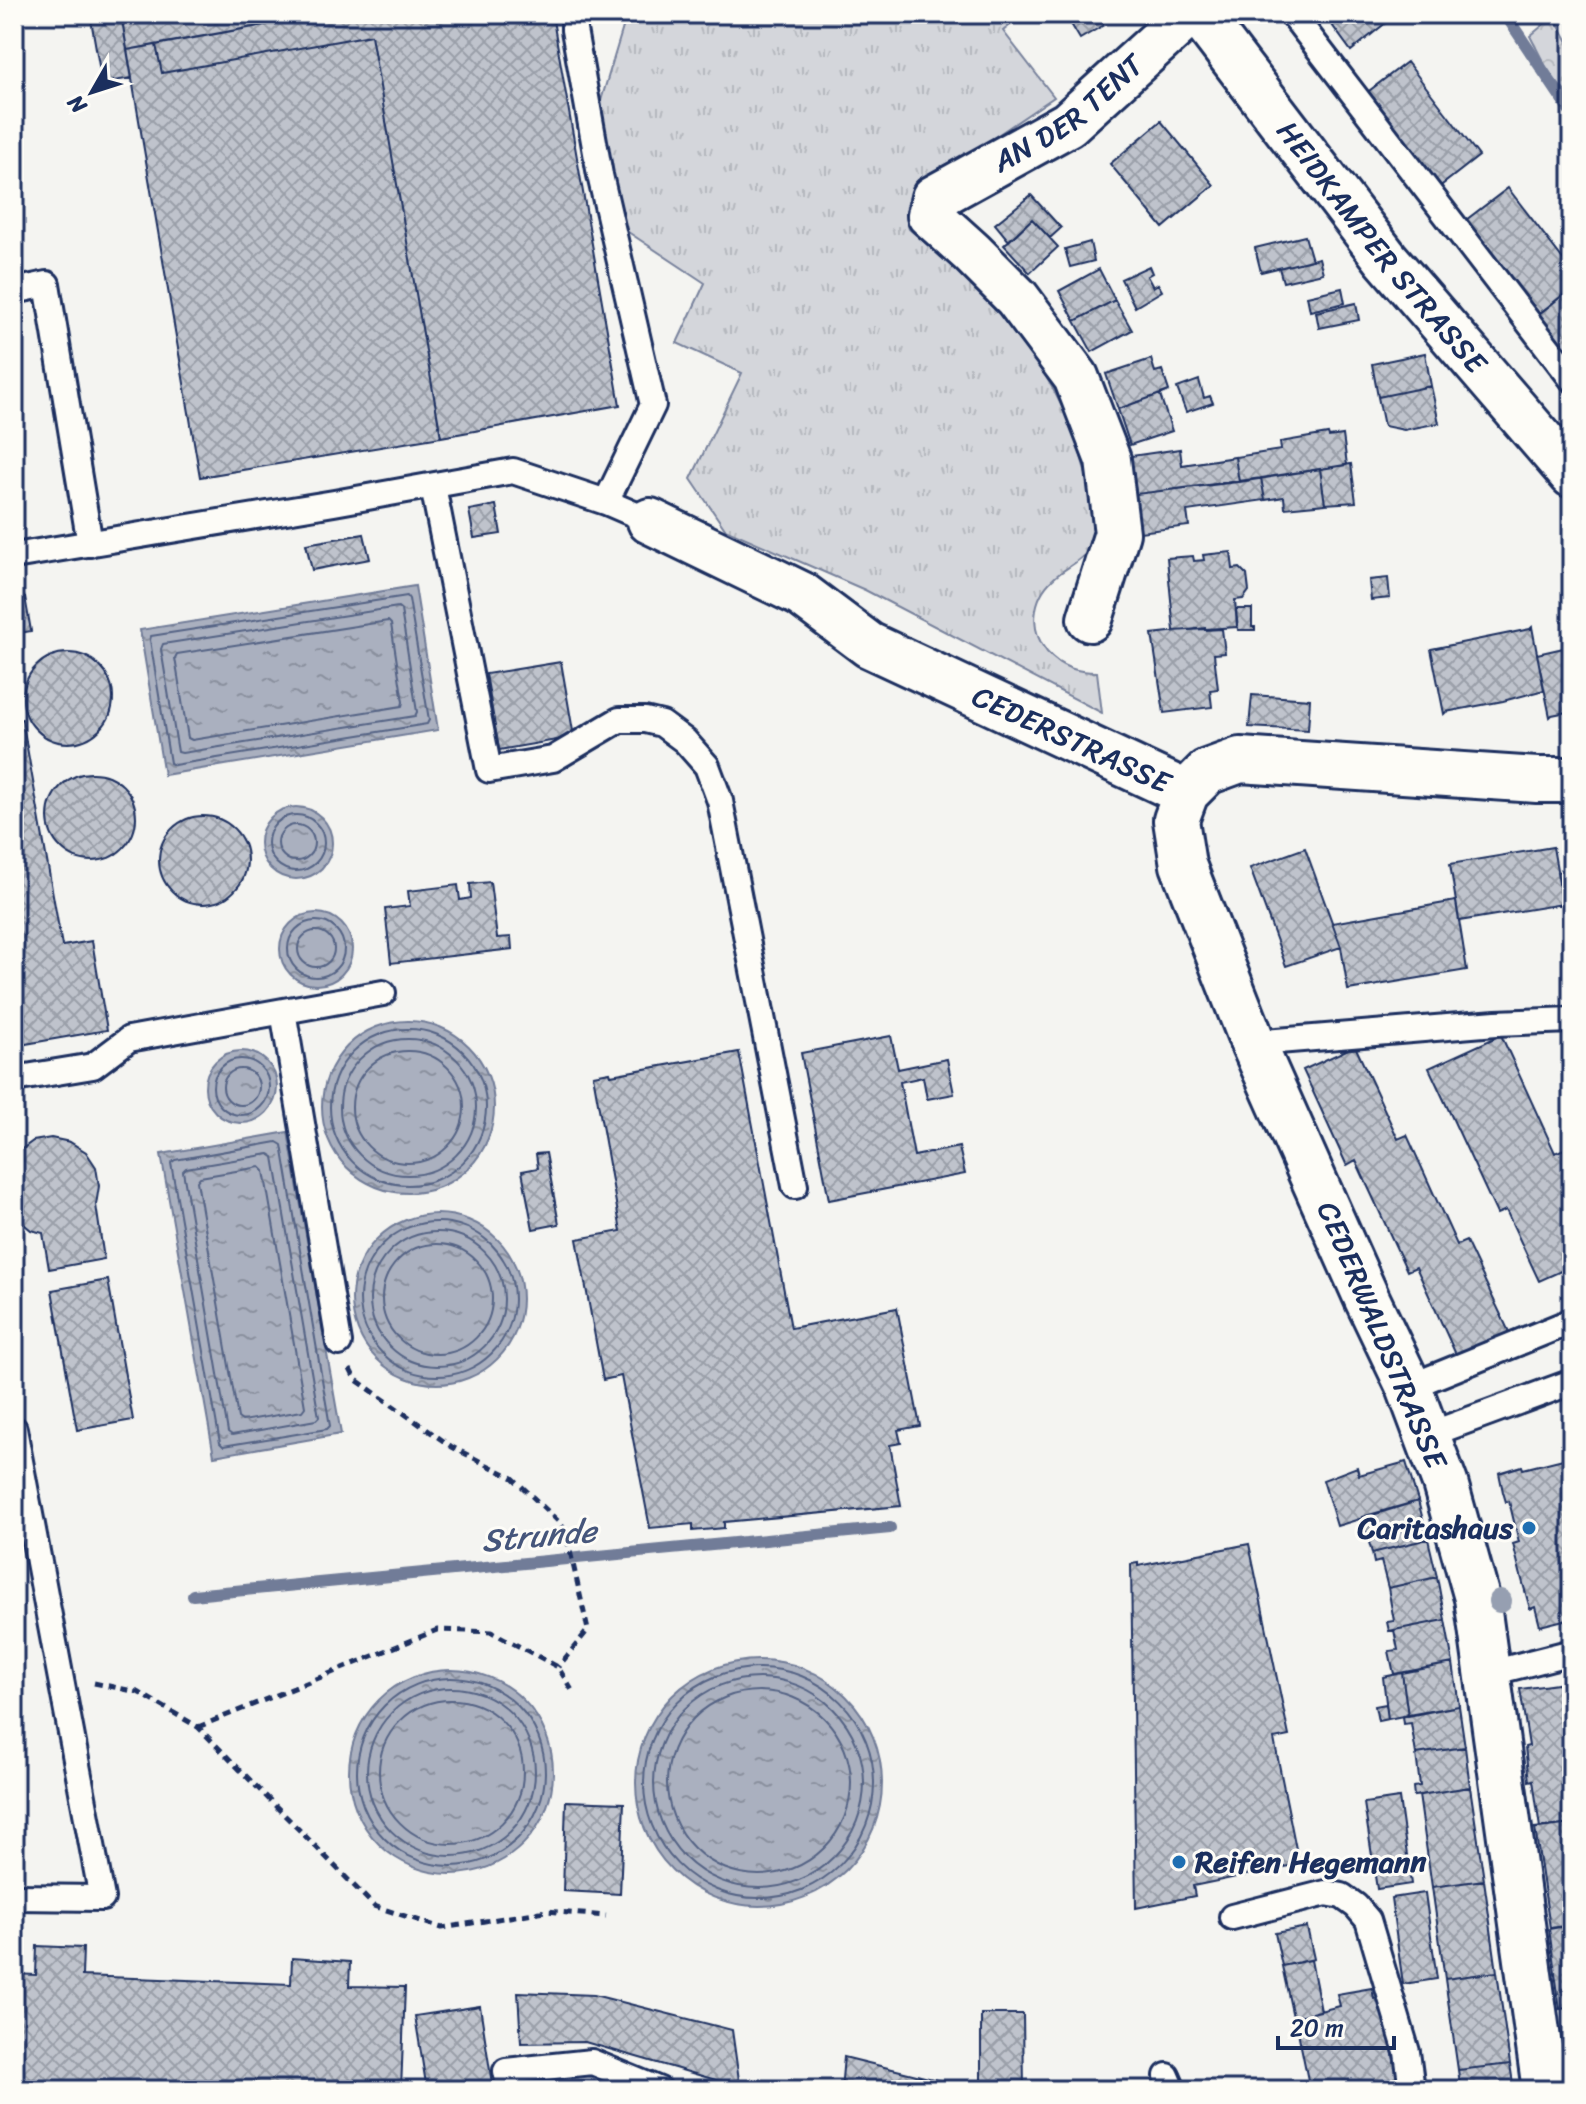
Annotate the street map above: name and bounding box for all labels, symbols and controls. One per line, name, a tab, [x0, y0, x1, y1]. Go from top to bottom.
street label: AN DER TENT	[981, 39, 1158, 188]
north arrow	[52, 52, 132, 132]
text: N	[56, 85, 97, 123]
street label: HEIDKAMPER STRASSE	[1262, 108, 1502, 388]
street label: CEDERSTRASSE	[963, 670, 1182, 810]
street label: CEDERWALDSTRASSE	[1301, 1193, 1464, 1480]
place label: Caritashaus	[1357, 1501, 1514, 1555]
water label: Strunde	[479, 1502, 602, 1569]
marker: Caritashaus	[1520, 1519, 1538, 1537]
place label: Reifen Hegemann	[1194, 1835, 1427, 1889]
marker: Reifen Hegemann	[1170, 1853, 1188, 1871]
scale bar	[1278, 2000, 1394, 2050]
text: 20 m	[1290, 2007, 1344, 2049]

